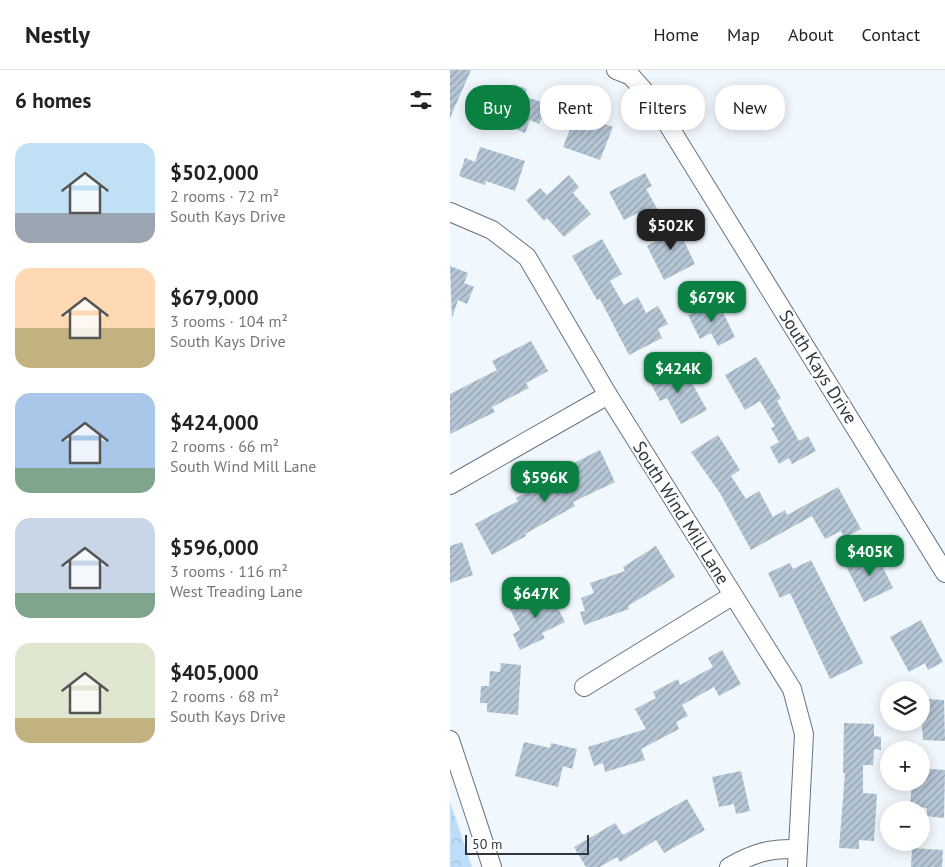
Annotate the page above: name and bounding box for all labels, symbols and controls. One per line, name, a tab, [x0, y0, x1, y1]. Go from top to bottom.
text: Nestly	[25, 19, 90, 50]
text: Home	[653, 23, 699, 46]
text: Map	[727, 23, 760, 46]
text: About	[788, 23, 834, 46]
text: Contact	[862, 23, 920, 46]
chip: Buy	[465, 85, 530, 130]
chip: Rent	[540, 85, 611, 130]
chip: Filters	[621, 85, 705, 130]
chip: New	[715, 85, 785, 130]
icon: filters	[407, 86, 435, 114]
text: 6 homes	[15, 87, 91, 114]
text: $502,000	[170, 159, 259, 186]
icon: home	[55, 163, 115, 223]
text: 2 rooms · 72 m²	[170, 186, 279, 206]
text: South Kays Drive	[170, 206, 286, 226]
pin: $502K	[636, 208, 706, 251]
text: $502K	[648, 215, 694, 235]
pin: $679K	[677, 280, 747, 323]
text: $679,000	[170, 284, 259, 311]
text: $679K	[689, 287, 735, 307]
icon: home	[55, 288, 115, 348]
street label: South Kays Drive	[774, 305, 863, 428]
text: 3 rooms · 104 m²	[170, 311, 288, 331]
text: South Kays Drive	[170, 331, 286, 351]
pin: $424K	[643, 352, 713, 394]
text: $424K	[655, 358, 701, 378]
text: $424,000	[170, 409, 259, 436]
icon: home	[55, 413, 115, 473]
text: 2 rooms · 66 m²	[170, 436, 279, 456]
street label: South Wind Mill Lane	[628, 437, 735, 589]
text: South Wind Mill Lane	[170, 456, 316, 476]
pin: $596K	[510, 460, 580, 503]
text: $596K	[522, 467, 568, 487]
text: $596,000	[170, 534, 259, 561]
pin: $405K	[835, 534, 905, 577]
icon: home	[55, 538, 115, 598]
text: $405K	[847, 541, 893, 561]
text: 3 rooms · 116 m²	[170, 561, 288, 581]
pin: $647K	[501, 576, 571, 619]
text: West Treading Lane	[170, 581, 303, 601]
text: $647K	[513, 583, 559, 603]
text: $405,000	[170, 659, 259, 686]
icon: home	[55, 663, 115, 723]
map controls	[880, 681, 930, 851]
button: layers	[880, 681, 930, 731]
text: 2 rooms · 68 m²	[170, 686, 279, 706]
text: South Kays Drive	[170, 706, 286, 726]
button: +	[880, 741, 930, 791]
button: −	[880, 801, 930, 851]
scale bar	[465, 832, 589, 855]
text: 50 m	[472, 835, 502, 853]

